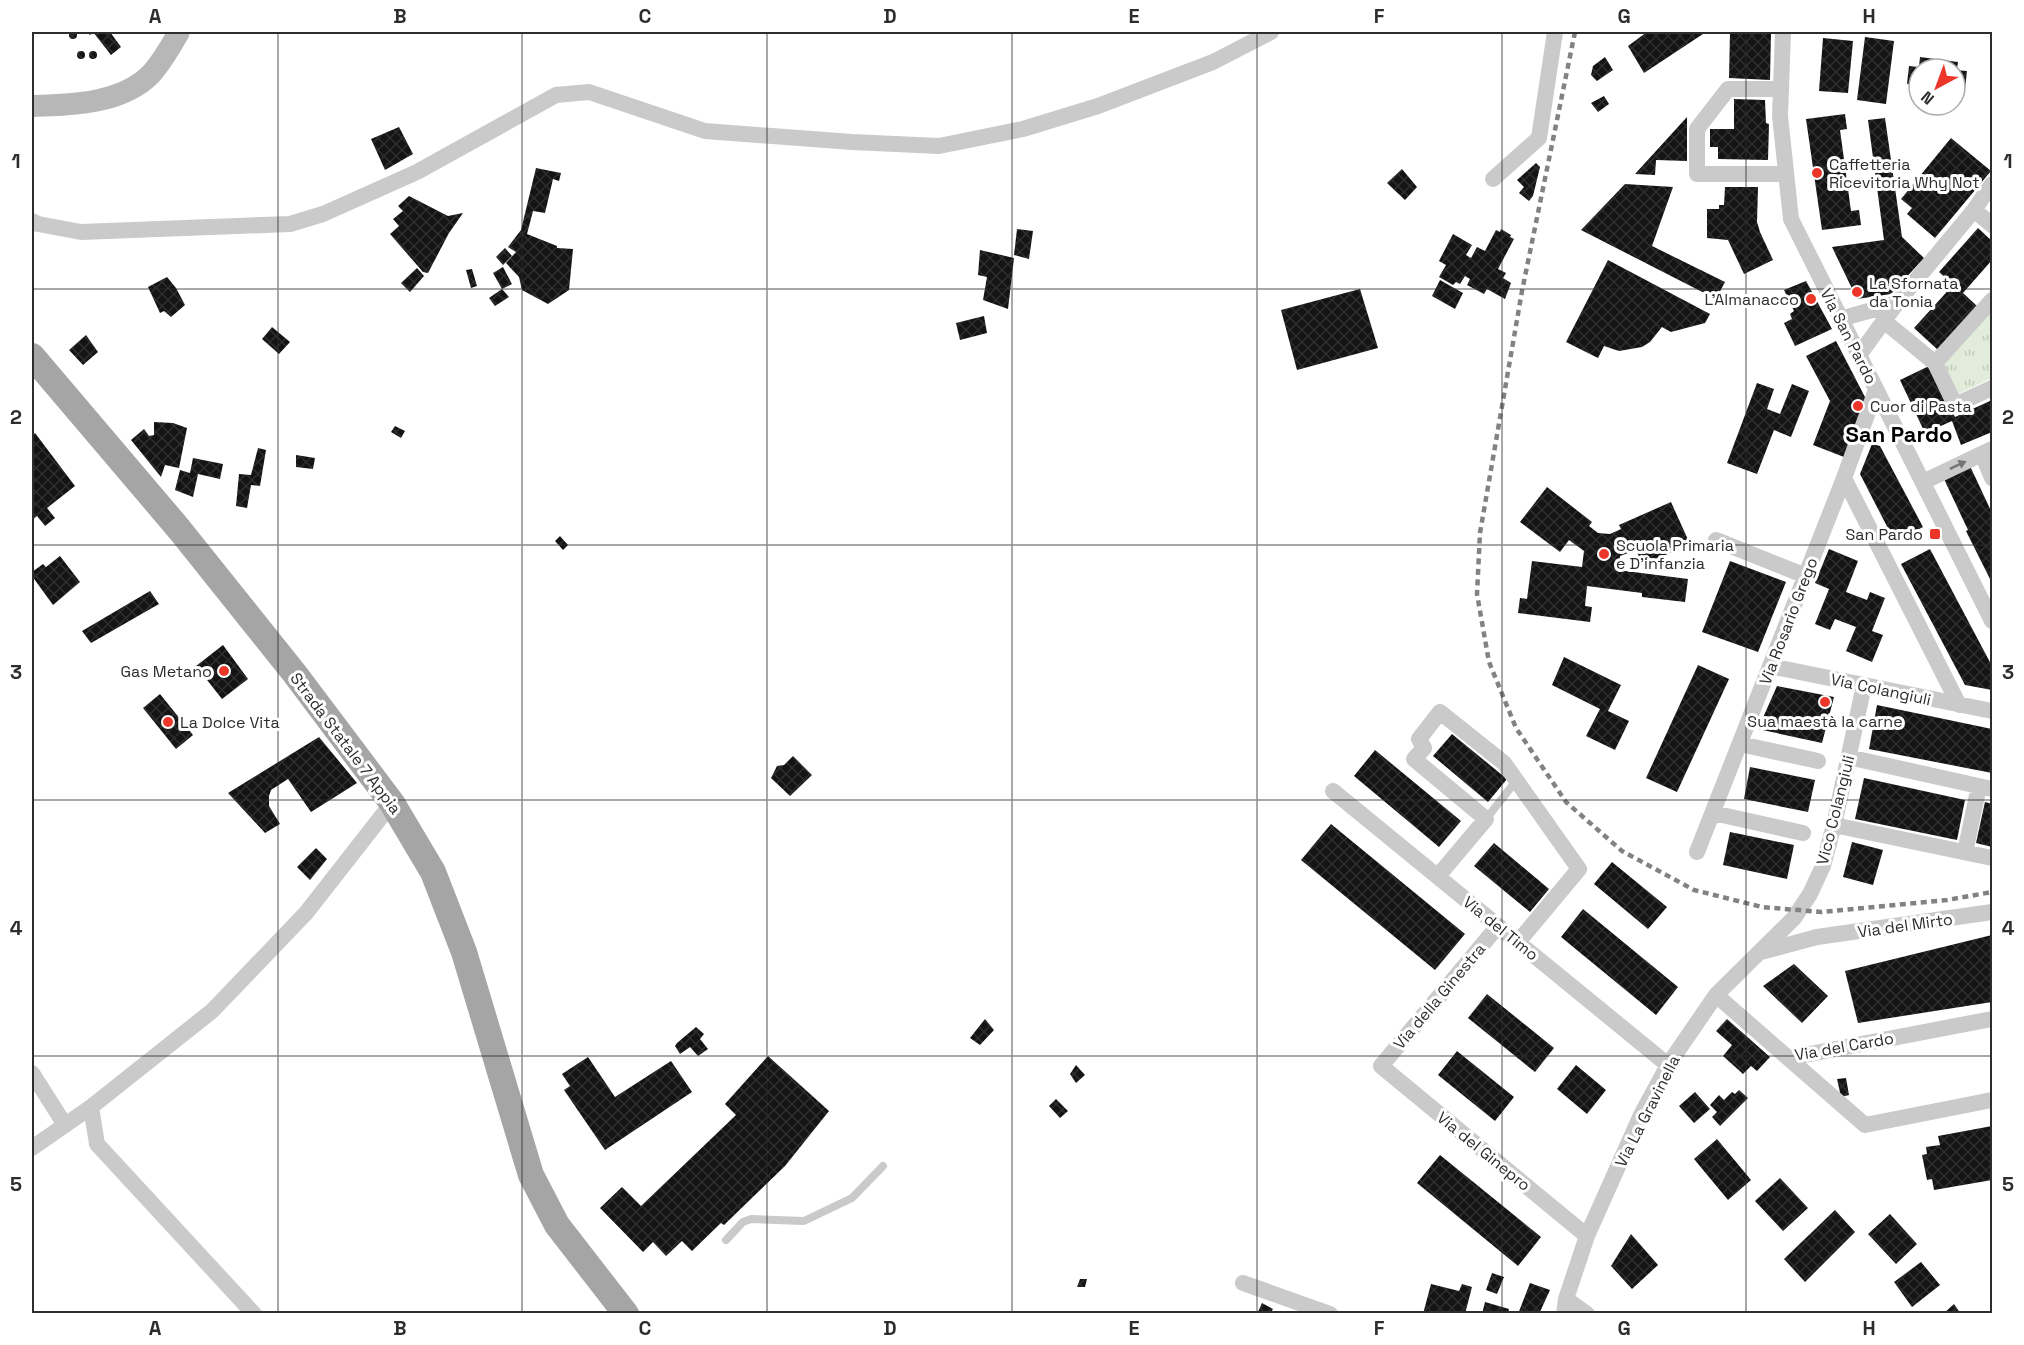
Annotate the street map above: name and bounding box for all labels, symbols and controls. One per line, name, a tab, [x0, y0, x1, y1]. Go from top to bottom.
text: A	[149, 3, 162, 29]
text: B	[393, 3, 407, 29]
text: C	[639, 3, 652, 29]
text: D	[883, 3, 897, 29]
text: E	[1128, 3, 1140, 29]
text: F	[1374, 3, 1385, 29]
text: G	[1617, 3, 1631, 29]
text: H	[1862, 3, 1876, 29]
north arrow	[1907, 57, 1967, 117]
text: N	[1917, 86, 1938, 109]
text: 1	[11, 148, 21, 174]
text: 1	[2003, 148, 2013, 174]
place label: Caffetteria Ricevitoria Why Not	[1829, 154, 1980, 193]
marker: Caffetteria Ricevitoria Why Not	[1810, 166, 1824, 180]
place label: La Sfornata da Tonia	[1869, 273, 1958, 312]
street label: Via San Pardo	[1815, 285, 1882, 388]
marker: La Sfornata da Tonia	[1850, 285, 1864, 299]
place label: L'Almanacco	[1705, 289, 1799, 310]
marker: L'Almanacco	[1804, 292, 1818, 306]
place label: Cuor di Pasta	[1870, 396, 1972, 417]
marker: Cuor di Pasta	[1851, 399, 1865, 413]
text: 2	[10, 404, 22, 430]
text: 2	[2002, 404, 2014, 430]
district label: San Pardo	[1846, 420, 1952, 448]
one-way arrow	[1949, 461, 1966, 470]
place label: San Pardo	[1846, 524, 1923, 545]
marker: San Pardo	[1928, 527, 1942, 541]
place label: Scuola Primaria e D'infanzia	[1616, 535, 1734, 574]
marker: Scuola Primaria e D'infanzia	[1597, 547, 1611, 561]
street label: Via Rosario Grego	[1755, 555, 1822, 688]
text: 3	[10, 659, 22, 685]
text: 3	[2002, 659, 2014, 685]
place label: Gas Metano	[121, 661, 212, 682]
marker: Gas Metano	[217, 664, 231, 678]
street label: Strada Statale 7 Appia	[285, 668, 406, 818]
street label: Via Colangiuli	[1829, 669, 1933, 710]
marker: Sua maestà la carne	[1818, 695, 1832, 709]
place label: Sua maestà la carne	[1747, 711, 1903, 732]
place label: La Dolce Vita	[180, 712, 280, 733]
marker: La Dolce Vita	[161, 715, 175, 729]
street label: Vico Colangiuli	[1812, 753, 1859, 867]
street label: Via del Timo	[1459, 891, 1543, 965]
street label: Via del Mirto	[1856, 908, 1954, 943]
text: 4	[10, 915, 23, 941]
text: 4	[2002, 915, 2015, 941]
street label: Via della Ginestra	[1389, 939, 1490, 1054]
street label: Via del Cardo	[1793, 1027, 1895, 1066]
street label: Via La Gravinella	[1610, 1052, 1685, 1171]
street label: Via del Ginepro	[1433, 1107, 1535, 1196]
text: 5	[10, 1171, 22, 1197]
text: 5	[2002, 1171, 2014, 1197]
text: A	[149, 1315, 162, 1341]
text: B	[393, 1315, 407, 1341]
text: C	[639, 1315, 652, 1341]
text: D	[883, 1315, 897, 1341]
text: E	[1128, 1315, 1140, 1341]
text: F	[1374, 1315, 1385, 1341]
text: G	[1617, 1315, 1631, 1341]
text: H	[1862, 1315, 1876, 1341]

